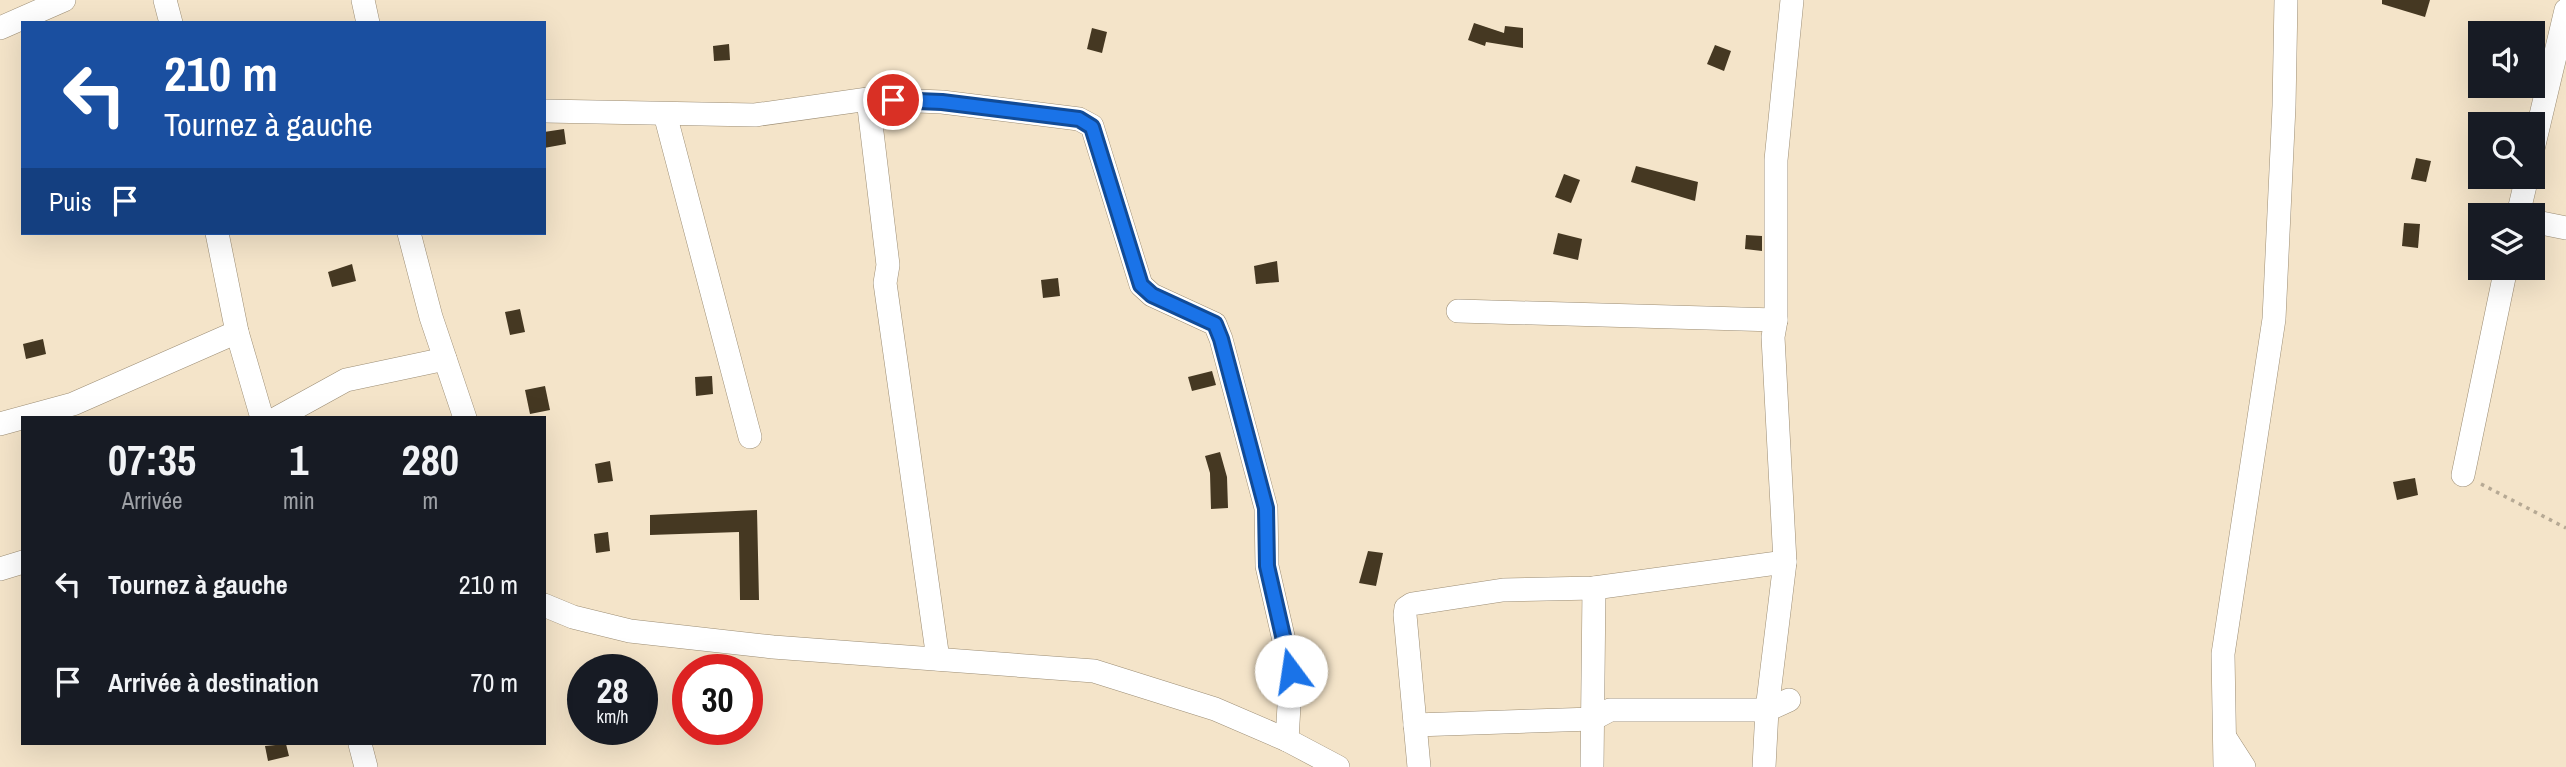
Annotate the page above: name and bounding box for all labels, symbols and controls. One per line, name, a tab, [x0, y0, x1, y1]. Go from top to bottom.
map controls	[2468, 21, 2545, 280]
button: sound	[2468, 21, 2545, 98]
text: 210 m	[164, 40, 278, 106]
icon: left	[49, 49, 140, 140]
pin	[863, 70, 923, 130]
icon: arrive	[874, 81, 912, 119]
text: Tournez à gauche	[164, 103, 373, 146]
button: search	[2468, 112, 2545, 189]
icon: arrive	[106, 182, 144, 220]
text: Puis	[49, 184, 92, 219]
button: layers	[2468, 203, 2545, 280]
text: 07:35	[108, 432, 196, 488]
text: 1	[289, 432, 308, 488]
text: 280	[402, 432, 459, 488]
text: Arrivée	[122, 485, 182, 516]
text: min	[283, 485, 315, 516]
text: m	[422, 485, 438, 516]
icon: left	[49, 565, 87, 603]
text: Tournez à gauche	[108, 567, 288, 602]
text: 210 m	[459, 567, 518, 602]
position arrow	[1254, 634, 1328, 708]
speed limit sign: 30	[672, 654, 763, 745]
icon: arrive	[49, 663, 87, 701]
text: Arrivée à destination	[108, 665, 319, 700]
text: 70 m	[471, 665, 518, 700]
text: 28	[597, 667, 628, 714]
text: km/h	[597, 704, 629, 729]

